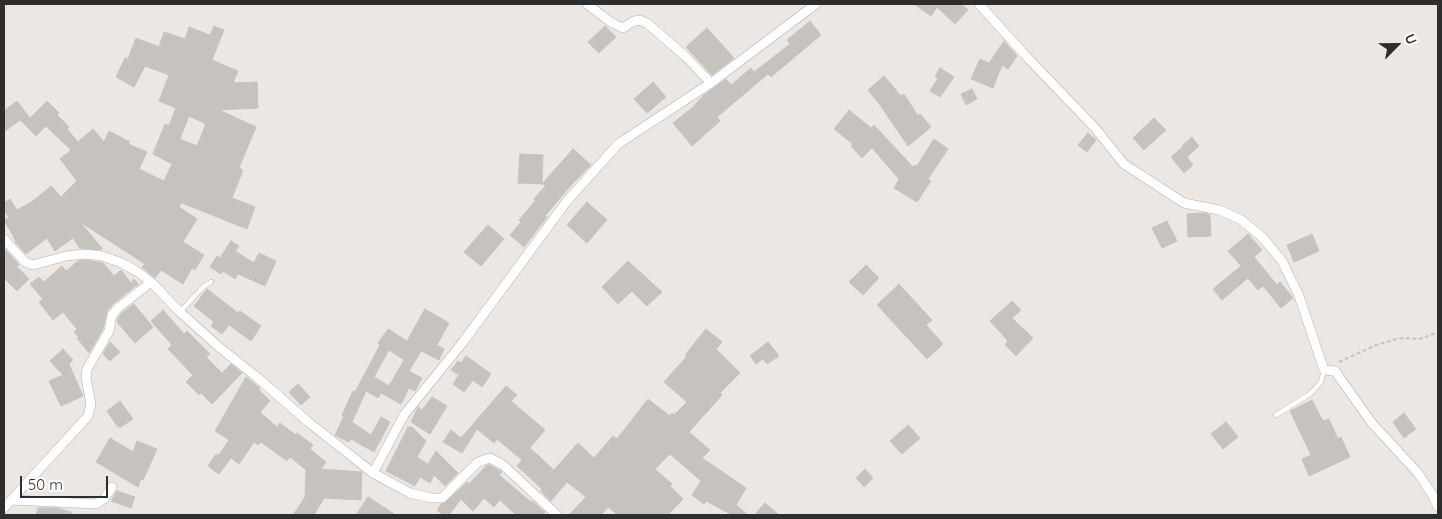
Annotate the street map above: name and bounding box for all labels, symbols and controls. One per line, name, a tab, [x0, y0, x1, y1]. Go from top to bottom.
north arrow	[1372, 20, 1422, 70]
text: U	[1401, 31, 1421, 47]
scale bar	[22, 466, 110, 498]
text: 50 m	[28, 475, 63, 494]

